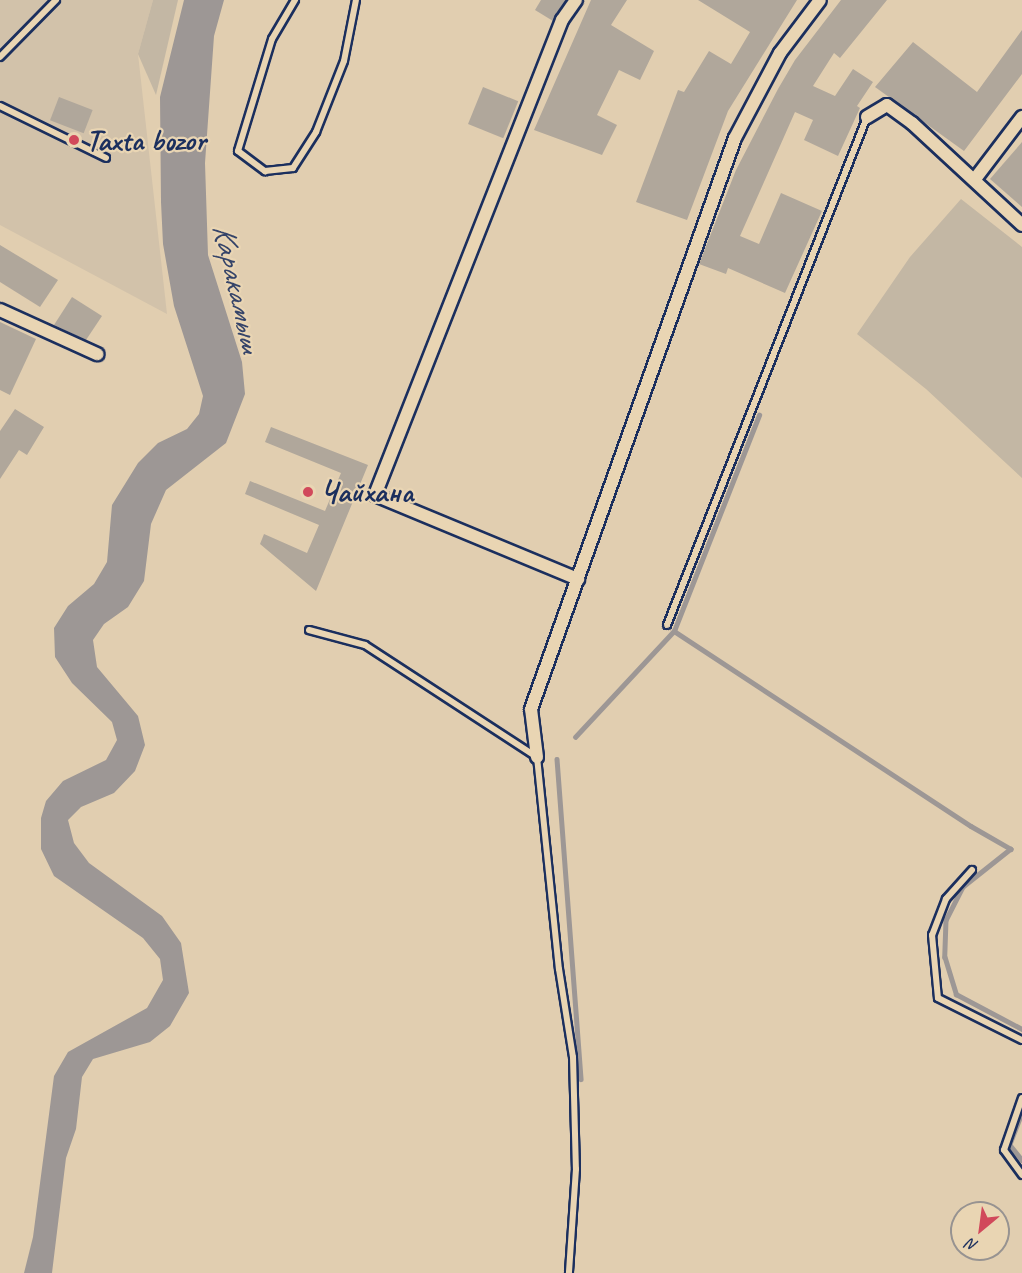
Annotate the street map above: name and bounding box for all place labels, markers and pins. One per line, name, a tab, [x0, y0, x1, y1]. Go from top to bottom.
place label: Taxta bozor	[86, 122, 205, 158]
marker: Taxta bozor	[67, 133, 81, 147]
place label: Чайхана	[320, 474, 413, 510]
marker: Чайхана	[301, 485, 315, 499]

